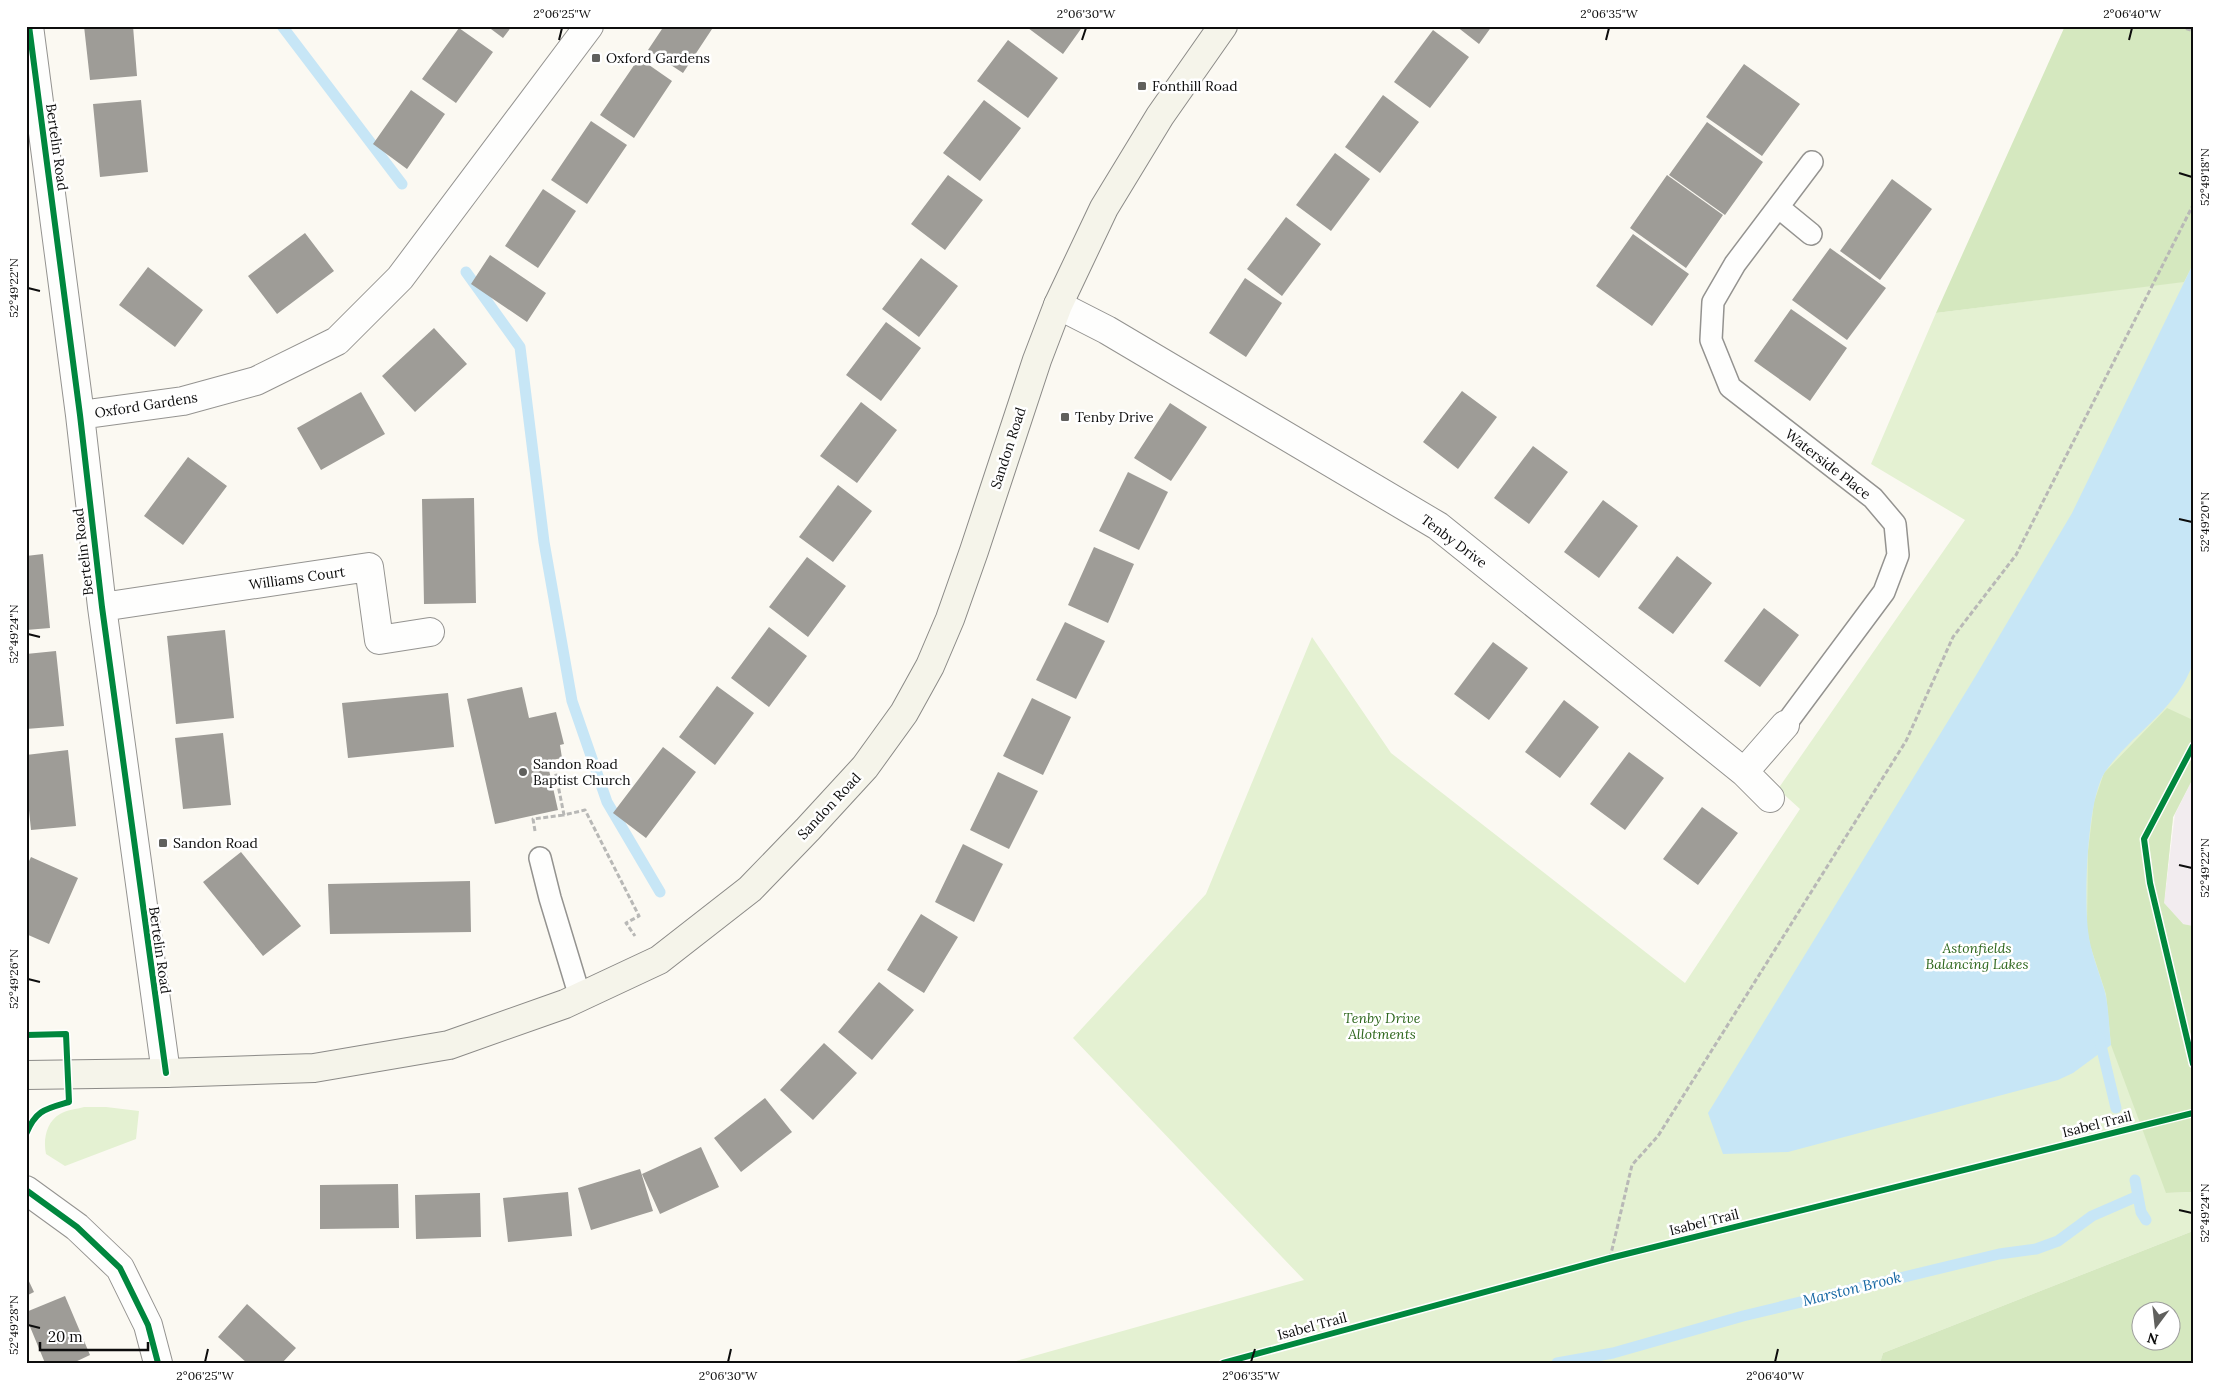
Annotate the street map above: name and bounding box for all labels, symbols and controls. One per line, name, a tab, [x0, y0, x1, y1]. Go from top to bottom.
text: 2°06'25"W	[533, 6, 592, 21]
text: 2°06'30"W	[1057, 6, 1116, 21]
text: 2°06'35"W	[1580, 6, 1639, 21]
text: 2°06'40"W	[2103, 6, 2162, 21]
place label: Oxford Gardens	[606, 49, 710, 67]
marker: Oxford Gardens	[590, 52, 602, 64]
place label: Fonthill Road	[1152, 77, 1238, 95]
marker: Fonthill Road	[1136, 80, 1148, 92]
street label: Bertelin Road	[42, 102, 72, 192]
text: 52°49'18"N	[2197, 148, 2212, 206]
text: 52°49'22"N	[6, 258, 21, 318]
street label: Oxford Gardens	[93, 388, 199, 422]
street label: Sandon Road	[986, 405, 1030, 491]
place label: Tenby Drive	[1075, 408, 1154, 426]
marker: Tenby Drive	[1059, 411, 1071, 423]
street label: Waterside Place	[1781, 425, 1875, 503]
text: 52°49'20"N	[2197, 492, 2212, 552]
street label: Bertelin Road	[69, 507, 97, 597]
street label: Tenby Drive	[1417, 510, 1491, 572]
street label: Williams Court	[248, 562, 347, 594]
text: 52°49'24"N	[6, 604, 21, 664]
place label: Sandon Road Baptist Church	[533, 755, 631, 789]
marker: Sandon Road Baptist Church	[517, 766, 529, 778]
street label: Sandon Road	[793, 769, 865, 843]
place label: Sandon Road	[173, 834, 258, 852]
marker: Sandon Road	[157, 837, 169, 849]
text: 52°49'22"N	[2197, 838, 2212, 898]
street label: Bertelin Road	[145, 905, 175, 995]
park label: Astonfields Balancing Lakes	[1926, 939, 2028, 973]
text: 52°49'26"N	[6, 949, 21, 1009]
park label: Tenby Drive Allotments	[1344, 1009, 1421, 1043]
street label: Isabel Trail	[2060, 1107, 2134, 1141]
text: 52°49'24"N	[2197, 1183, 2212, 1243]
street label: Isabel Trail	[1667, 1205, 1741, 1239]
water label: Marston Brook	[1801, 1267, 1903, 1310]
text: 52°49'28"N	[6, 1295, 21, 1355]
north arrow	[2132, 1302, 2182, 1352]
street label: Isabel Trail	[1275, 1308, 1349, 1344]
scale bar	[40, 1319, 148, 1351]
text: 20 m	[48, 1327, 83, 1346]
text: N	[2145, 1328, 2160, 1349]
text: 2°06'25"W	[176, 1368, 235, 1383]
text: 2°06'30"W	[699, 1368, 758, 1383]
text: 2°06'35"W	[1222, 1368, 1281, 1383]
text: 2°06'40"W	[1746, 1368, 1805, 1383]

